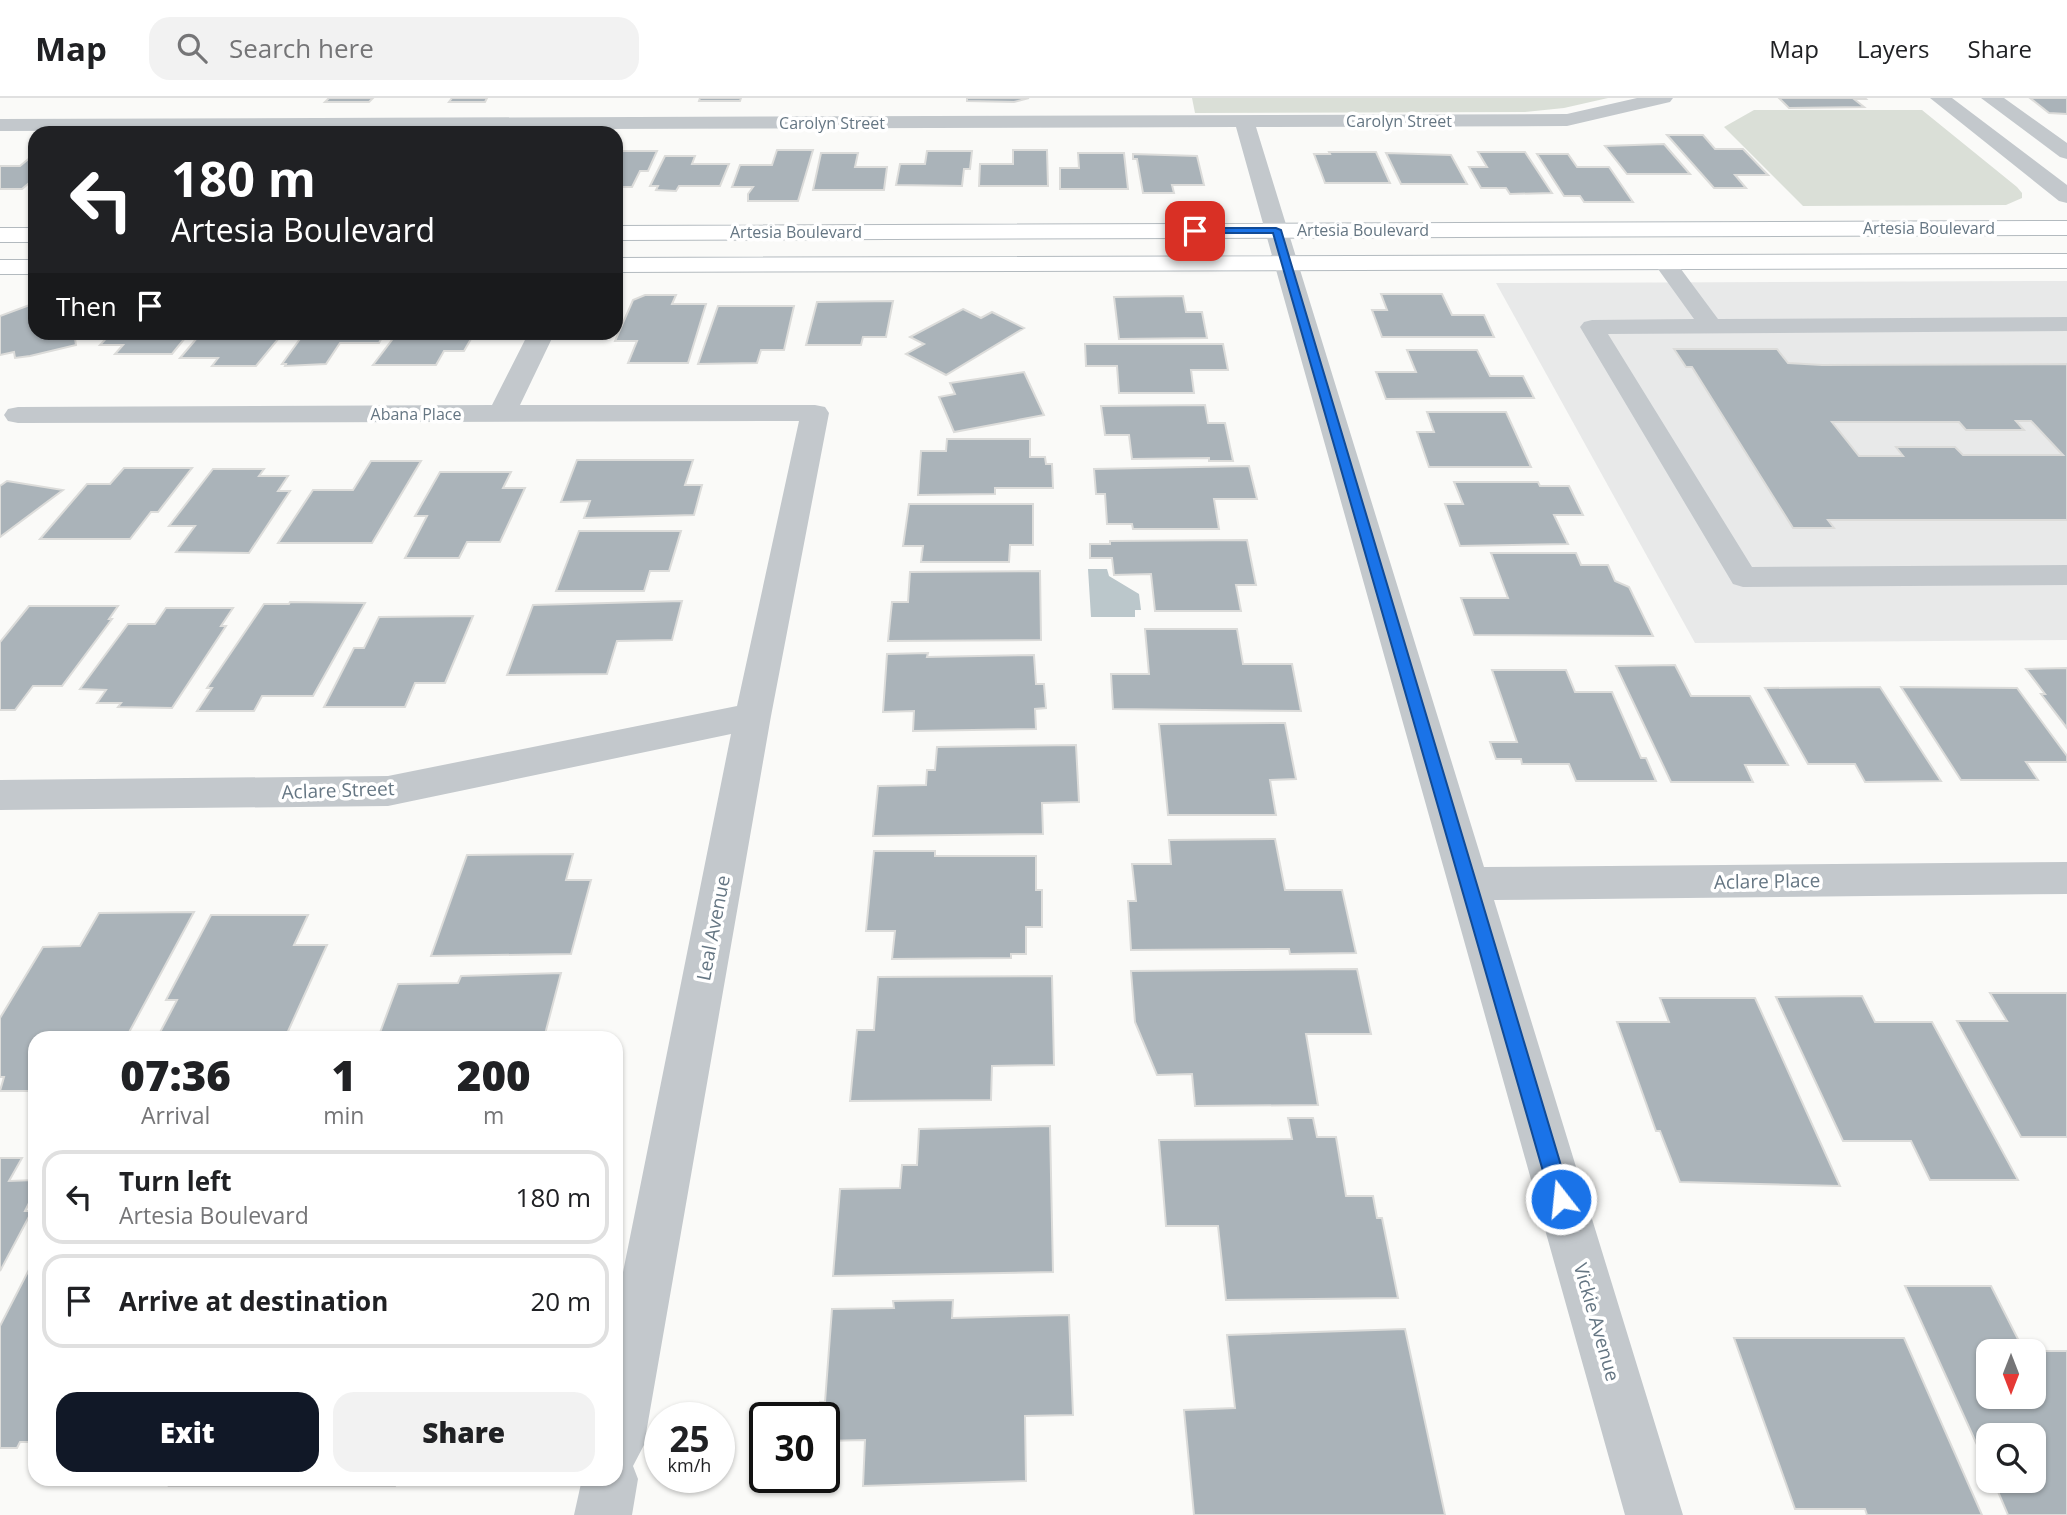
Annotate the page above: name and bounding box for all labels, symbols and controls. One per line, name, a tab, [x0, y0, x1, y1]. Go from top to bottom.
search box	[149, 17, 639, 80]
text: Map	[35, 26, 107, 71]
icon: search	[173, 29, 211, 67]
text: Search here	[229, 30, 374, 66]
text: Map	[1769, 32, 1819, 65]
text: Layers	[1857, 32, 1930, 65]
text: Share	[1968, 32, 2032, 65]
street label: Carolyn Street	[1346, 110, 1452, 132]
street label: Carolyn Street	[779, 112, 885, 134]
text: 180 m	[171, 145, 316, 211]
icon: left	[56, 154, 147, 245]
pin	[1165, 201, 1225, 261]
text: Artesia Boulevard	[171, 208, 435, 251]
icon: arrive	[1176, 212, 1214, 250]
street label: Artesia Boulevard	[1863, 217, 1995, 239]
street label: Artesia Boulevard	[1297, 219, 1429, 241]
street label: Artesia Boulevard	[730, 221, 862, 243]
icon: arrive	[131, 287, 169, 325]
text: Then	[56, 288, 117, 324]
street label: Abana Place	[371, 403, 461, 425]
street label: Aclare Street	[281, 775, 395, 805]
street label: Aclare Place	[1714, 867, 1820, 895]
street label: Leal Avenue	[690, 873, 736, 983]
text: 07:36	[120, 1046, 231, 1103]
text: 1	[332, 1046, 356, 1103]
text: 200	[457, 1046, 531, 1103]
text: Arrival	[141, 1099, 210, 1131]
text: min	[323, 1099, 364, 1131]
text: m	[483, 1099, 504, 1131]
position arrow	[1524, 1162, 1598, 1236]
text: Turn left	[119, 1163, 231, 1199]
icon: left	[60, 1178, 98, 1216]
text: 180 m	[516, 1179, 591, 1215]
text: Artesia Boulevard	[119, 1199, 309, 1231]
street label: Vickie Avenue	[1568, 1260, 1626, 1384]
icon: arrive	[60, 1282, 98, 1320]
text: Arrive at destination	[119, 1283, 388, 1319]
text: 20 m	[530, 1283, 591, 1319]
north arrow	[1976, 1339, 2046, 1409]
map controls	[1976, 1339, 2046, 1493]
button: Exit	[56, 1392, 319, 1472]
button: Share	[333, 1392, 595, 1472]
speed limit sign: 30	[749, 1402, 840, 1493]
text: 25	[669, 1415, 710, 1462]
button: search	[1976, 1423, 2046, 1493]
text: km/h	[668, 1453, 711, 1477]

